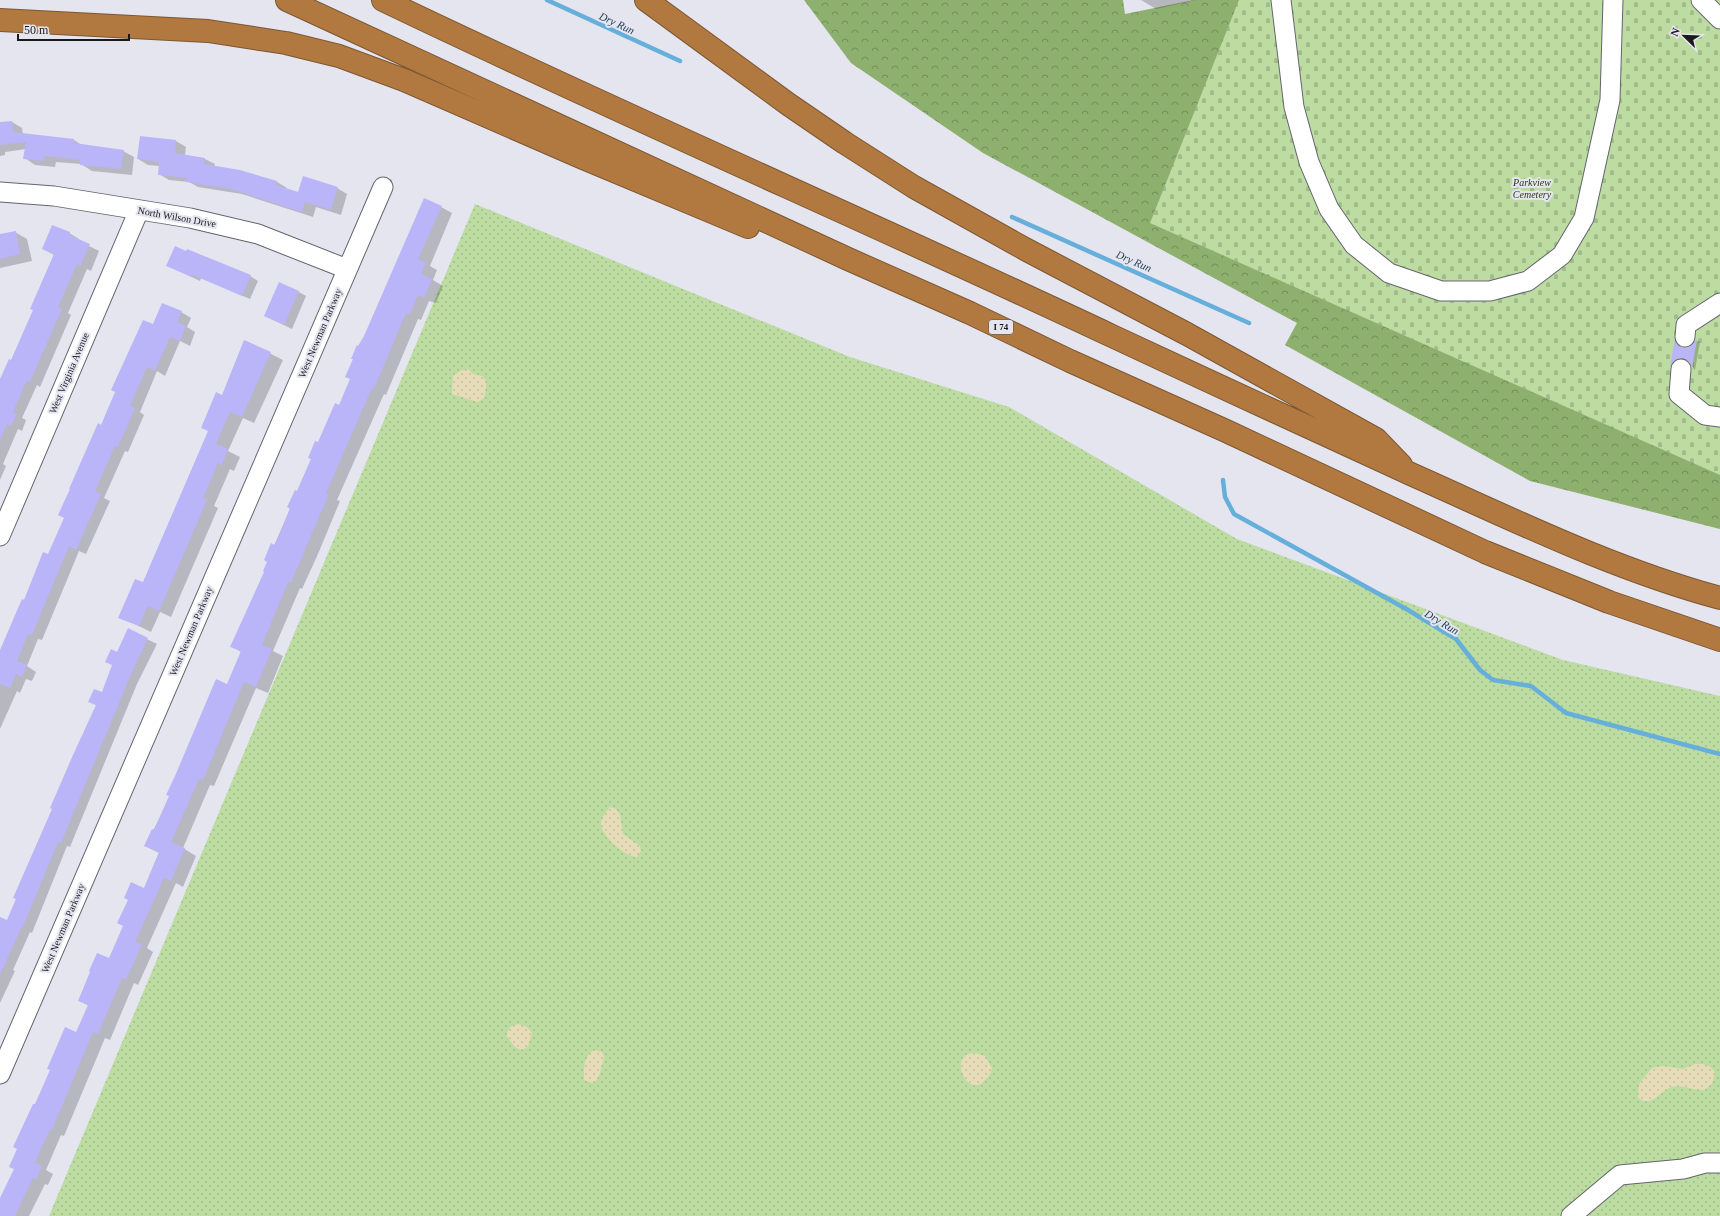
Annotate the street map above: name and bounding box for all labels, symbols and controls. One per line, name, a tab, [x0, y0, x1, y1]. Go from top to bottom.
water label: Dry Run	[597, 9, 637, 37]
scale bar	[18, 16, 129, 42]
north arrow	[1664, 16, 1704, 56]
text: 50 m	[24, 23, 49, 37]
text: N	[1668, 26, 1682, 38]
park label: Parkview Cemetery	[1512, 177, 1552, 200]
street label: North Wilson Drive	[137, 205, 218, 229]
water label: Dry Run	[1113, 247, 1154, 274]
street label: West Newman Parkway	[296, 287, 344, 379]
road number: I 74	[989, 320, 1013, 334]
street label: West Virginia Avenue	[47, 330, 91, 415]
street label: West Newman Parkway	[167, 585, 215, 677]
water label: Dry Run	[1422, 607, 1462, 637]
street label: West Newman Parkway	[39, 882, 87, 974]

